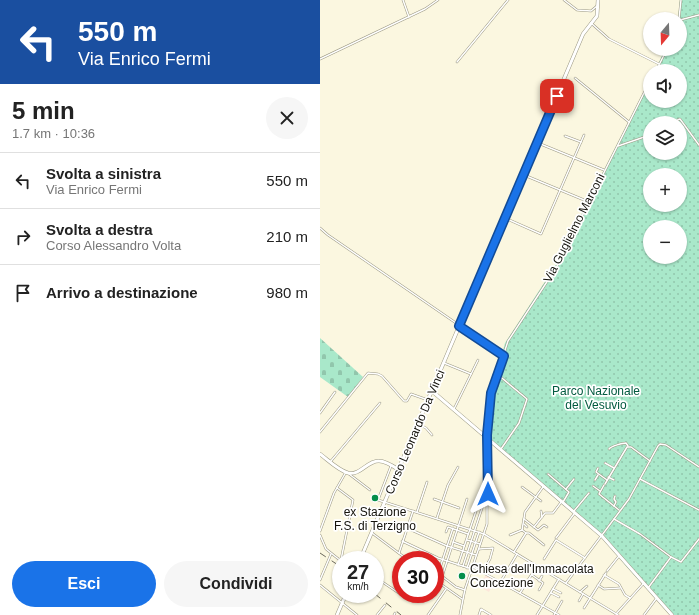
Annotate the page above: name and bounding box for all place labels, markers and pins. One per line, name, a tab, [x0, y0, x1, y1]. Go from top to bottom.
pin	[540, 79, 574, 113]
marker: ex Stazione F.S. di Terzigno	[370, 493, 380, 503]
place label: ex Stazione F.S. di Terzigno	[334, 505, 416, 533]
place label: Chiesa dell'Immacolata Concezione	[470, 562, 594, 590]
marker: Chiesa dell'Immacolata Concezione	[457, 571, 467, 581]

